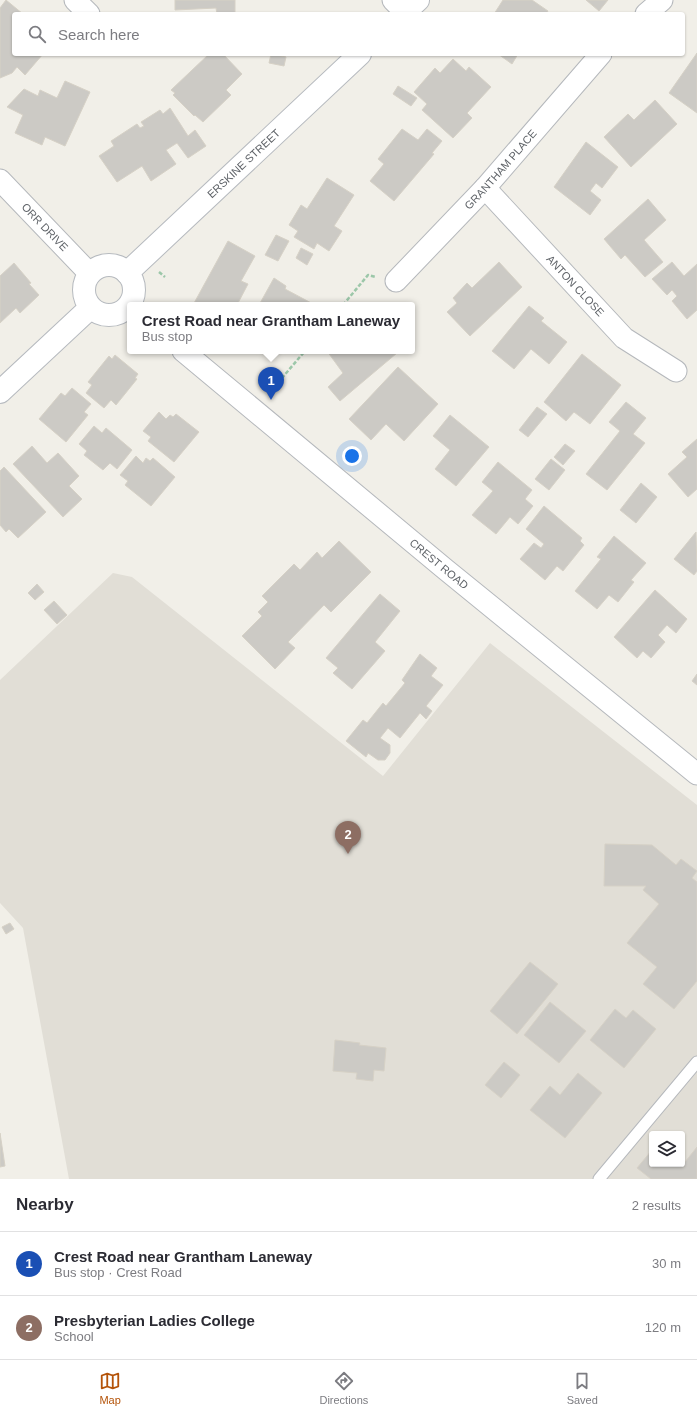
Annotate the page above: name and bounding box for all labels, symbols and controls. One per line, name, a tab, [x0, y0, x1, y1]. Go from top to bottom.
search box	[12, 12, 685, 56]
icon: search	[26, 23, 48, 45]
text: Search here	[58, 26, 140, 43]
street label: ERSKINE STREET	[205, 126, 282, 200]
street label: GRANTHAM PLACE	[462, 127, 539, 212]
street label: ORR DRIVE	[19, 201, 70, 253]
street label: ANTON CLOSE	[544, 253, 607, 319]
popup	[127, 302, 415, 354]
text: Crest Road near Grantham Laneway	[142, 312, 400, 329]
text: Bus stop	[142, 329, 192, 344]
pin: 1	[258, 367, 284, 400]
your location	[342, 446, 362, 466]
street label: CREST ROAD	[407, 536, 471, 591]
pin: 2	[335, 821, 361, 854]
map controls	[649, 1131, 685, 1167]
button: layers	[649, 1131, 685, 1167]
text: Nearby	[16, 1195, 74, 1214]
text: 2 results	[632, 1198, 681, 1213]
text: Crest Road near Grantham Laneway	[54, 1248, 312, 1265]
text: 1	[25, 1256, 33, 1271]
text: 30 m	[652, 1256, 681, 1271]
text: Bus stop · Crest Road	[54, 1265, 182, 1280]
text: Presbyterian Ladies College	[54, 1312, 255, 1329]
text: 2	[25, 1320, 33, 1335]
text: 120 m	[645, 1320, 681, 1335]
text: School	[54, 1329, 94, 1344]
tab: Map	[99, 1370, 121, 1406]
tab: Directions	[319, 1370, 368, 1406]
tab: Saved	[567, 1370, 598, 1406]

